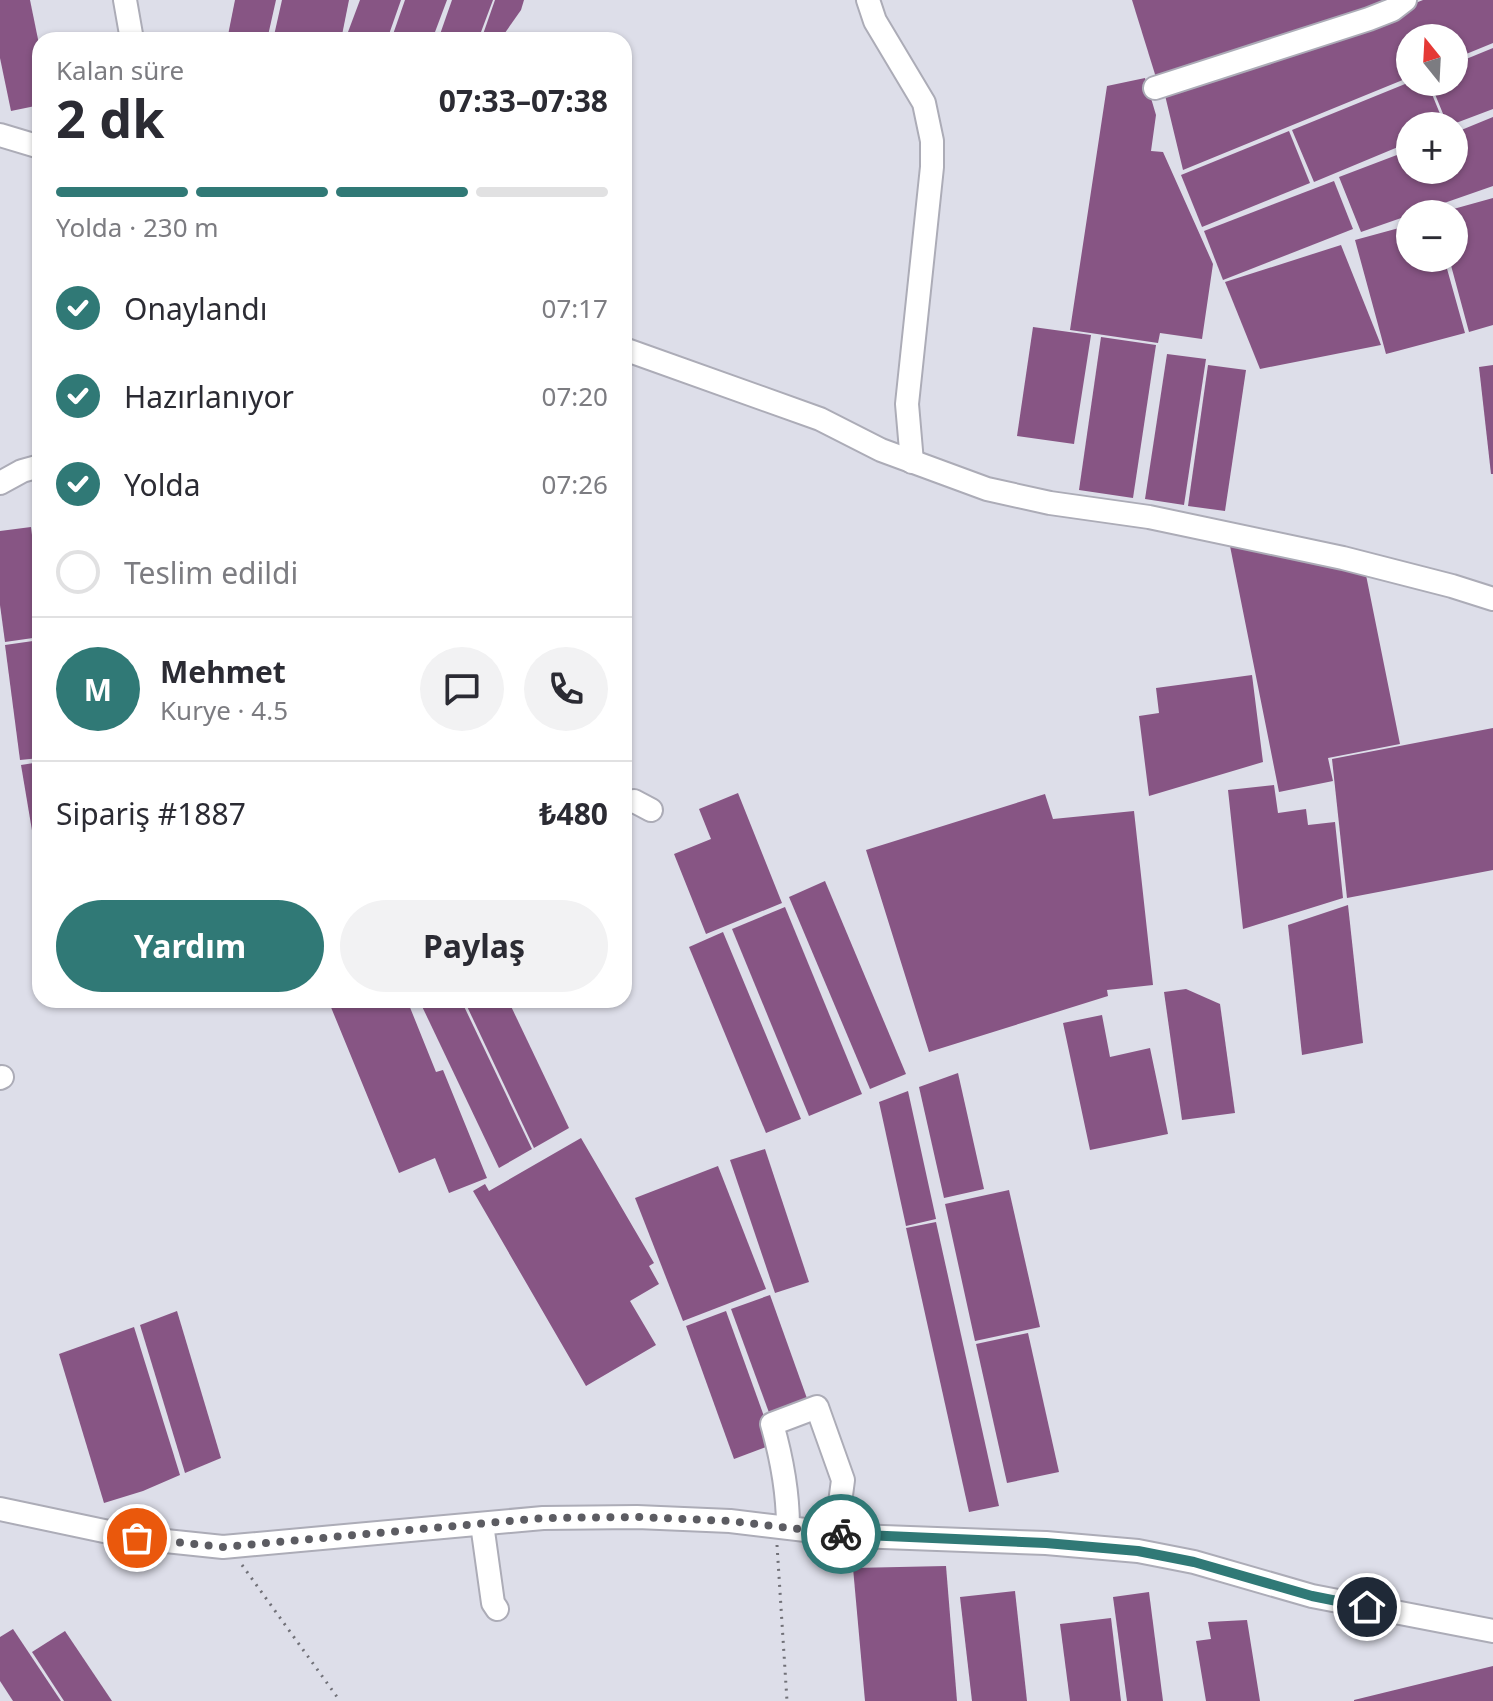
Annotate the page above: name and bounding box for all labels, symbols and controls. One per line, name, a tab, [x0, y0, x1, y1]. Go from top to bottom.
north arrow	[1396, 24, 1468, 96]
map controls	[1396, 24, 1468, 272]
text: Kalan süre	[56, 52, 184, 88]
text: 07:33–07:38	[439, 80, 608, 121]
text: 2 dk	[56, 82, 164, 153]
button: +	[1396, 112, 1468, 184]
button: −	[1396, 200, 1468, 272]
text: Yolda · 230 m	[56, 209, 219, 245]
icon: check	[56, 286, 100, 330]
text: Onaylandı	[124, 288, 267, 329]
text: 07:17	[542, 290, 608, 326]
icon: check	[56, 374, 100, 418]
text: Hazırlanıyor	[124, 376, 294, 417]
text: 07:20	[542, 378, 608, 414]
icon: check	[56, 462, 100, 506]
text: Yolda	[124, 464, 201, 505]
text: 07:26	[542, 466, 608, 502]
text: Teslim edildi	[124, 552, 298, 593]
button: chat	[420, 647, 504, 731]
button: phone	[524, 647, 608, 731]
text: Mehmet	[160, 651, 286, 692]
text: M	[84, 669, 112, 710]
text: Kurye · 4.5	[160, 692, 288, 728]
text: Sipariş #1887	[56, 793, 246, 834]
text: ₺480	[539, 793, 608, 834]
button: Yardım	[56, 900, 324, 992]
button: Paylaş	[340, 900, 608, 992]
courier	[801, 1494, 881, 1574]
pin	[103, 1504, 171, 1572]
icon: bike	[819, 1512, 863, 1556]
icon: bag	[115, 1516, 159, 1560]
pin	[1333, 1573, 1401, 1641]
icon: home	[1345, 1585, 1389, 1629]

